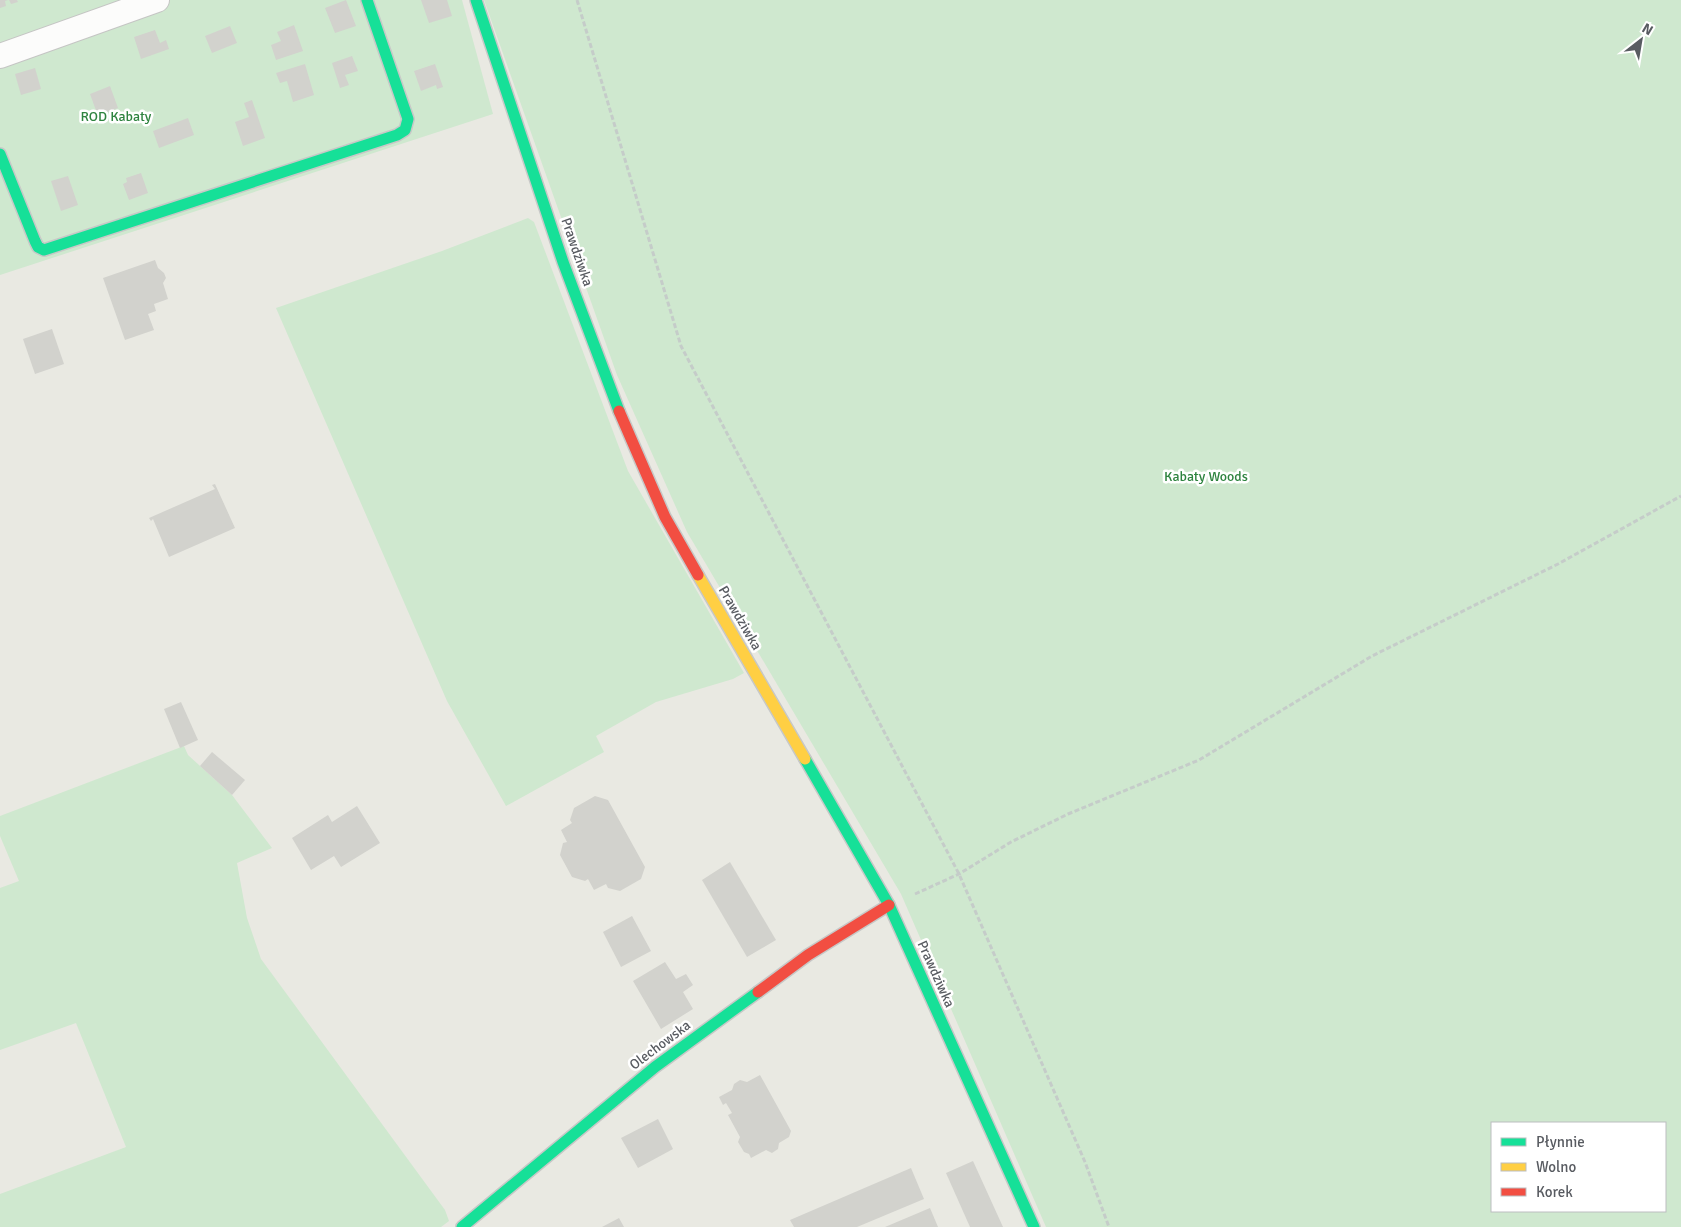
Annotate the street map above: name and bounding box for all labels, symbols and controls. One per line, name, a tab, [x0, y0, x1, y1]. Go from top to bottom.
north arrow	[1616, 15, 1666, 65]
text: N	[1639, 19, 1656, 39]
park label: ROD Kabaty	[81, 108, 152, 125]
street label: Prawdziwka	[557, 215, 597, 289]
park label: Kabaty Woods	[1164, 468, 1248, 485]
street label: Prawdziwka	[715, 583, 765, 653]
street label: Prawdziwka	[914, 938, 958, 1010]
street label: Olechowska	[626, 1017, 694, 1073]
legend	[1491, 1122, 1666, 1212]
text: Płynnie	[1536, 1133, 1585, 1151]
text: Wolno	[1536, 1158, 1577, 1176]
text: Korek	[1536, 1183, 1573, 1201]

